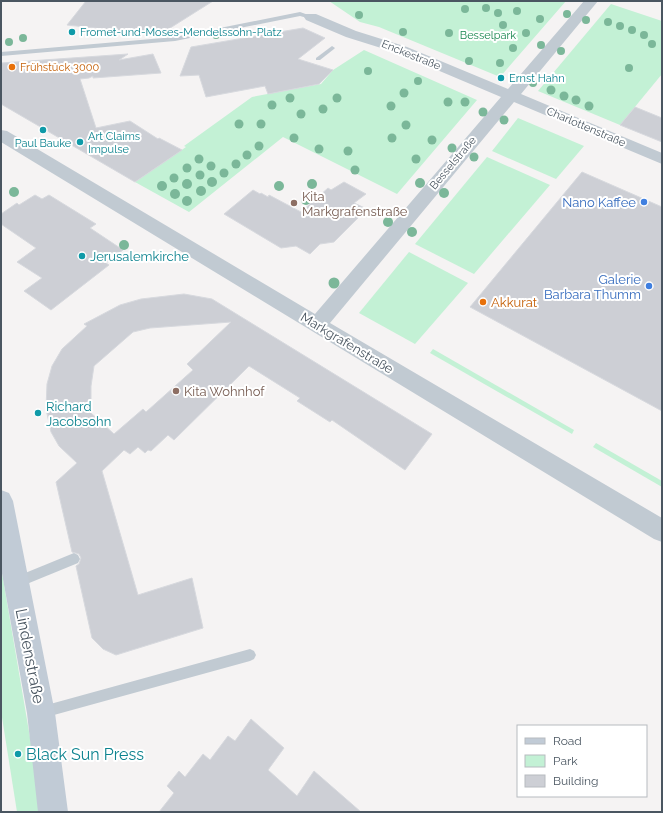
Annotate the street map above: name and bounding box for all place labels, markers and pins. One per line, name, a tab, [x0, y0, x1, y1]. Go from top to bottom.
place label: Fromet-und-Moses-Mendelssohn-Platz	[80, 26, 282, 39]
marker: Fromet-und-Moses-Mendelssohn-Platz	[67, 27, 77, 37]
place label: Frühstück 3000	[20, 61, 99, 74]
marker: Frühstück 3000	[7, 62, 17, 72]
place label: Ernst Hahn	[509, 72, 565, 85]
marker: Ernst Hahn	[496, 73, 506, 83]
marker: Paul Bauke	[38, 125, 48, 135]
place label: Art Claims Impulse	[88, 130, 140, 156]
place label: Paul Bauke	[15, 137, 72, 150]
marker: Art Claims Impulse	[75, 137, 85, 147]
place label: Kita Markgrafenstraße	[302, 189, 408, 219]
place label: Nano Kaffee	[562, 195, 636, 210]
marker: Nano Kaffee	[639, 197, 649, 207]
marker: Kita Markgrafenstraße	[289, 198, 299, 208]
place label: Jerusalemkirche	[90, 249, 189, 264]
marker: Jerusalemkirche	[77, 251, 87, 261]
place label: Galerie Barbara Thumm	[544, 272, 641, 302]
marker: Galerie Barbara Thumm	[644, 281, 654, 291]
place label: Akkurat	[491, 295, 538, 310]
marker: Akkurat	[478, 297, 488, 307]
place label: Kita Wohnhof	[184, 384, 265, 399]
marker: Kita Wohnhof	[171, 386, 181, 396]
place label: Richard Jacobsohn	[46, 399, 111, 429]
marker: Richard Jacobsohn	[33, 408, 43, 418]
place label: Black Sun Press	[26, 745, 144, 764]
marker: Black Sun Press	[13, 749, 23, 759]

